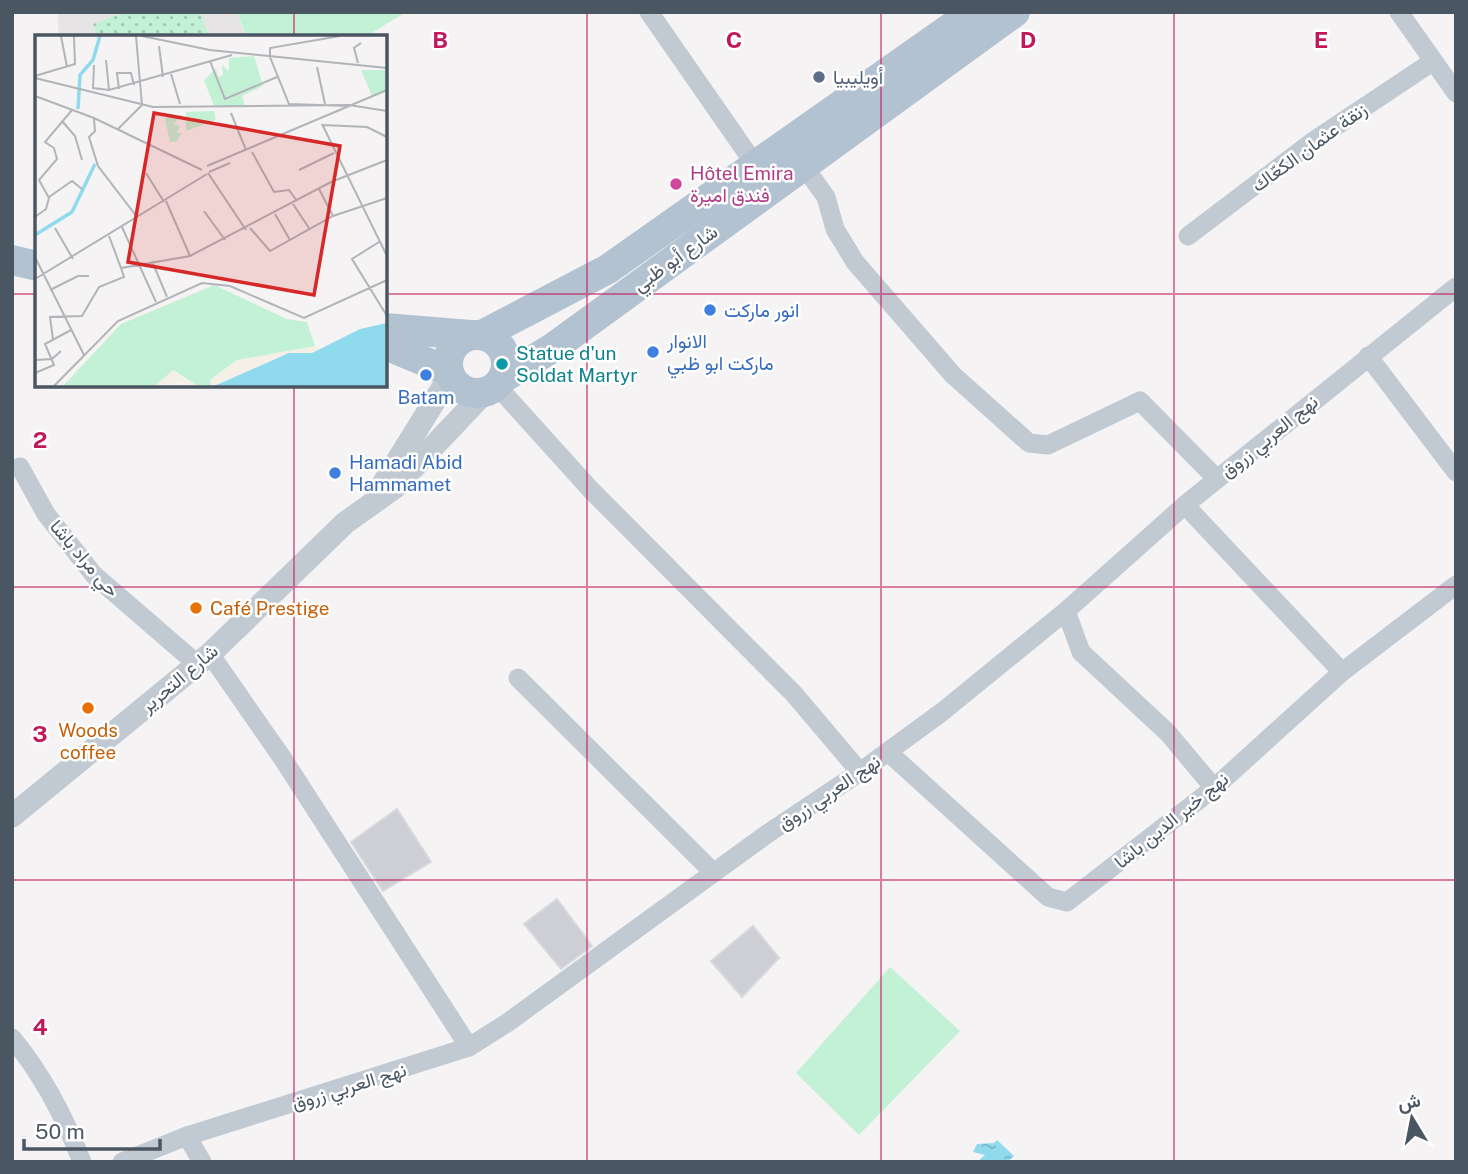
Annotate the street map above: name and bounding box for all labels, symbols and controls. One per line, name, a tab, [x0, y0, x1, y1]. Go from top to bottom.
text: B	[432, 26, 448, 53]
text: C	[726, 26, 742, 53]
text: D	[1020, 26, 1036, 53]
text: E	[1314, 26, 1328, 53]
inset map	[35, 35, 387, 387]
place label: أويليبيا	[833, 66, 883, 89]
marker: أويليبيا	[811, 69, 827, 85]
street label: زنقة عثمان الكعّاك	[1247, 98, 1371, 197]
place label: Hôtel Emira فندق اميرة	[690, 162, 793, 207]
marker: Hôtel Emira فندق اميرة	[668, 176, 684, 192]
street label: شارع أبو ظبي	[629, 220, 724, 300]
place label: انور ماركت	[724, 299, 799, 322]
marker: انور ماركت	[702, 302, 718, 318]
place label: الانوار ماركت ابو ظبي	[666, 330, 774, 379]
place label: Statue d'un Soldat Martyr	[516, 342, 638, 386]
marker: الانوار ماركت ابو ظبي	[645, 344, 661, 360]
marker: Statue d'un Soldat Martyr	[494, 356, 510, 372]
marker: Batam	[418, 367, 434, 383]
place label: Batam	[397, 386, 455, 408]
street label: نهج العربي زروق	[1216, 390, 1325, 486]
text: 2	[33, 426, 47, 453]
place label: Hamadi Abid Hammamet	[349, 451, 463, 495]
marker: Hamadi Abid Hammamet	[327, 465, 343, 481]
street label: حي مراد باشا	[42, 515, 124, 604]
place label: Café Prestige	[210, 597, 330, 619]
marker: Café Prestige	[188, 600, 204, 616]
street label: شارع التحرير	[135, 639, 223, 719]
marker: Woods coffee	[80, 700, 96, 716]
place label: Woods coffee	[58, 719, 118, 763]
text: 3	[32, 720, 48, 747]
street label: نهج العربي زروق	[774, 750, 887, 838]
street label: نهج خير الدين باشا	[1110, 767, 1234, 875]
text: 4	[32, 1013, 48, 1040]
street label: نهج العربي زروق	[289, 1058, 410, 1119]
north arrow	[1377, 1083, 1447, 1153]
text: ش	[1396, 1088, 1423, 1115]
scale bar	[24, 1108, 161, 1152]
text: 50 m	[35, 1119, 85, 1144]

